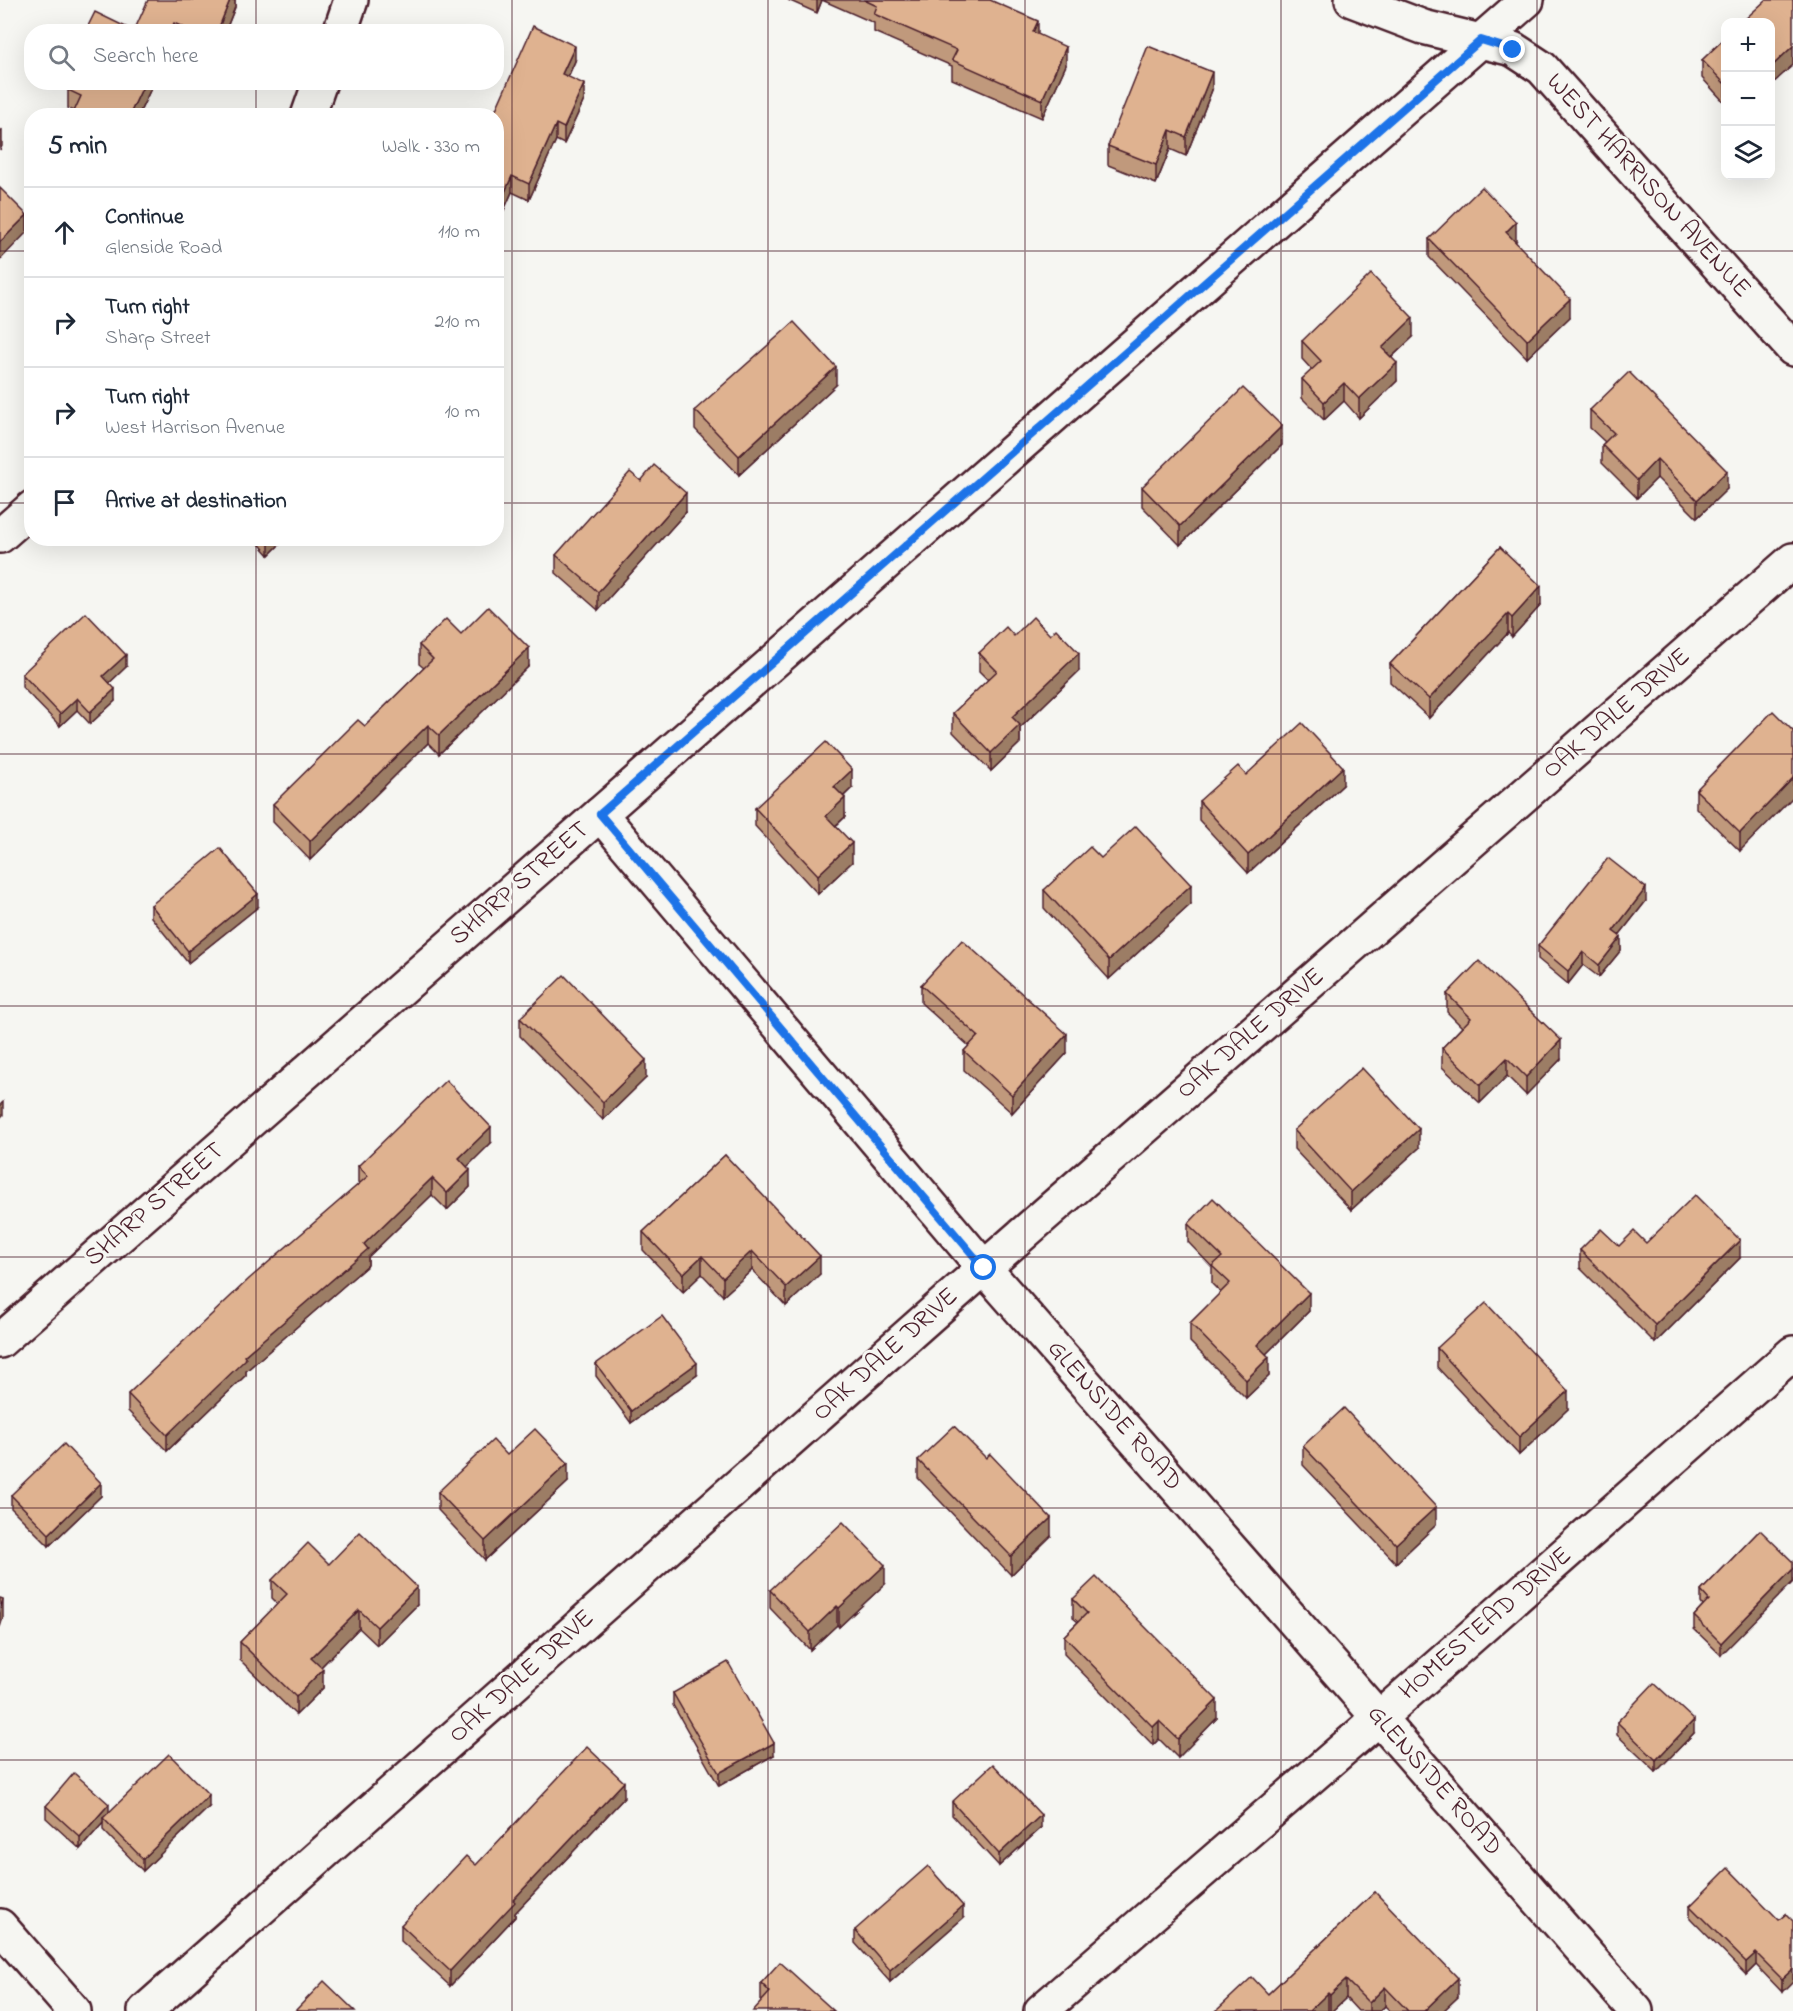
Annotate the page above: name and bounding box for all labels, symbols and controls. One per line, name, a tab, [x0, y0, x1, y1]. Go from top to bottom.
map controls	[1721, 18, 1775, 180]
button: +	[1721, 18, 1775, 72]
search box	[24, 24, 504, 90]
route end	[1499, 36, 1525, 62]
icon: search	[45, 41, 78, 74]
text: Search here	[93, 41, 198, 73]
street label: WEST HARRISON AVENUE	[1536, 65, 1760, 307]
button: −	[1721, 72, 1775, 126]
button: layers	[1721, 126, 1775, 180]
text: 5 min	[48, 128, 107, 166]
text: Walk · 330 m	[382, 133, 480, 162]
text: Continue	[105, 202, 184, 234]
icon: ahead	[48, 216, 81, 249]
text: 110 m	[438, 218, 480, 247]
text: Glenside Road	[105, 234, 222, 263]
text: Turn right	[105, 292, 190, 324]
icon: right	[48, 306, 81, 339]
text: 210 m	[435, 308, 480, 337]
text: Sharp Street	[105, 324, 211, 353]
text: Turn right	[105, 382, 190, 414]
icon: right	[48, 396, 81, 429]
text: 10 m	[444, 398, 480, 427]
text: West Harrison Avenue	[105, 414, 285, 443]
icon: arrive	[48, 486, 81, 519]
text: Arrive at destination	[105, 486, 287, 518]
street label: OAK DALE DRIVE	[1535, 639, 1699, 789]
street label: SHARP STREET	[442, 812, 598, 956]
street label: OAK DALE DRIVE	[1169, 959, 1333, 1109]
street label: SHARP STREET	[77, 1133, 233, 1277]
route start	[970, 1254, 996, 1280]
street label: OAK DALE DRIVE	[804, 1279, 968, 1431]
street label: GLENSIDE ROAD	[1037, 1332, 1191, 1500]
street label: HOMESTEAD DRIVE	[1391, 1538, 1581, 1710]
street label: OAK DALE DRIVE	[440, 1601, 604, 1753]
street label: GLENSIDE ROAD	[1357, 1697, 1511, 1865]

